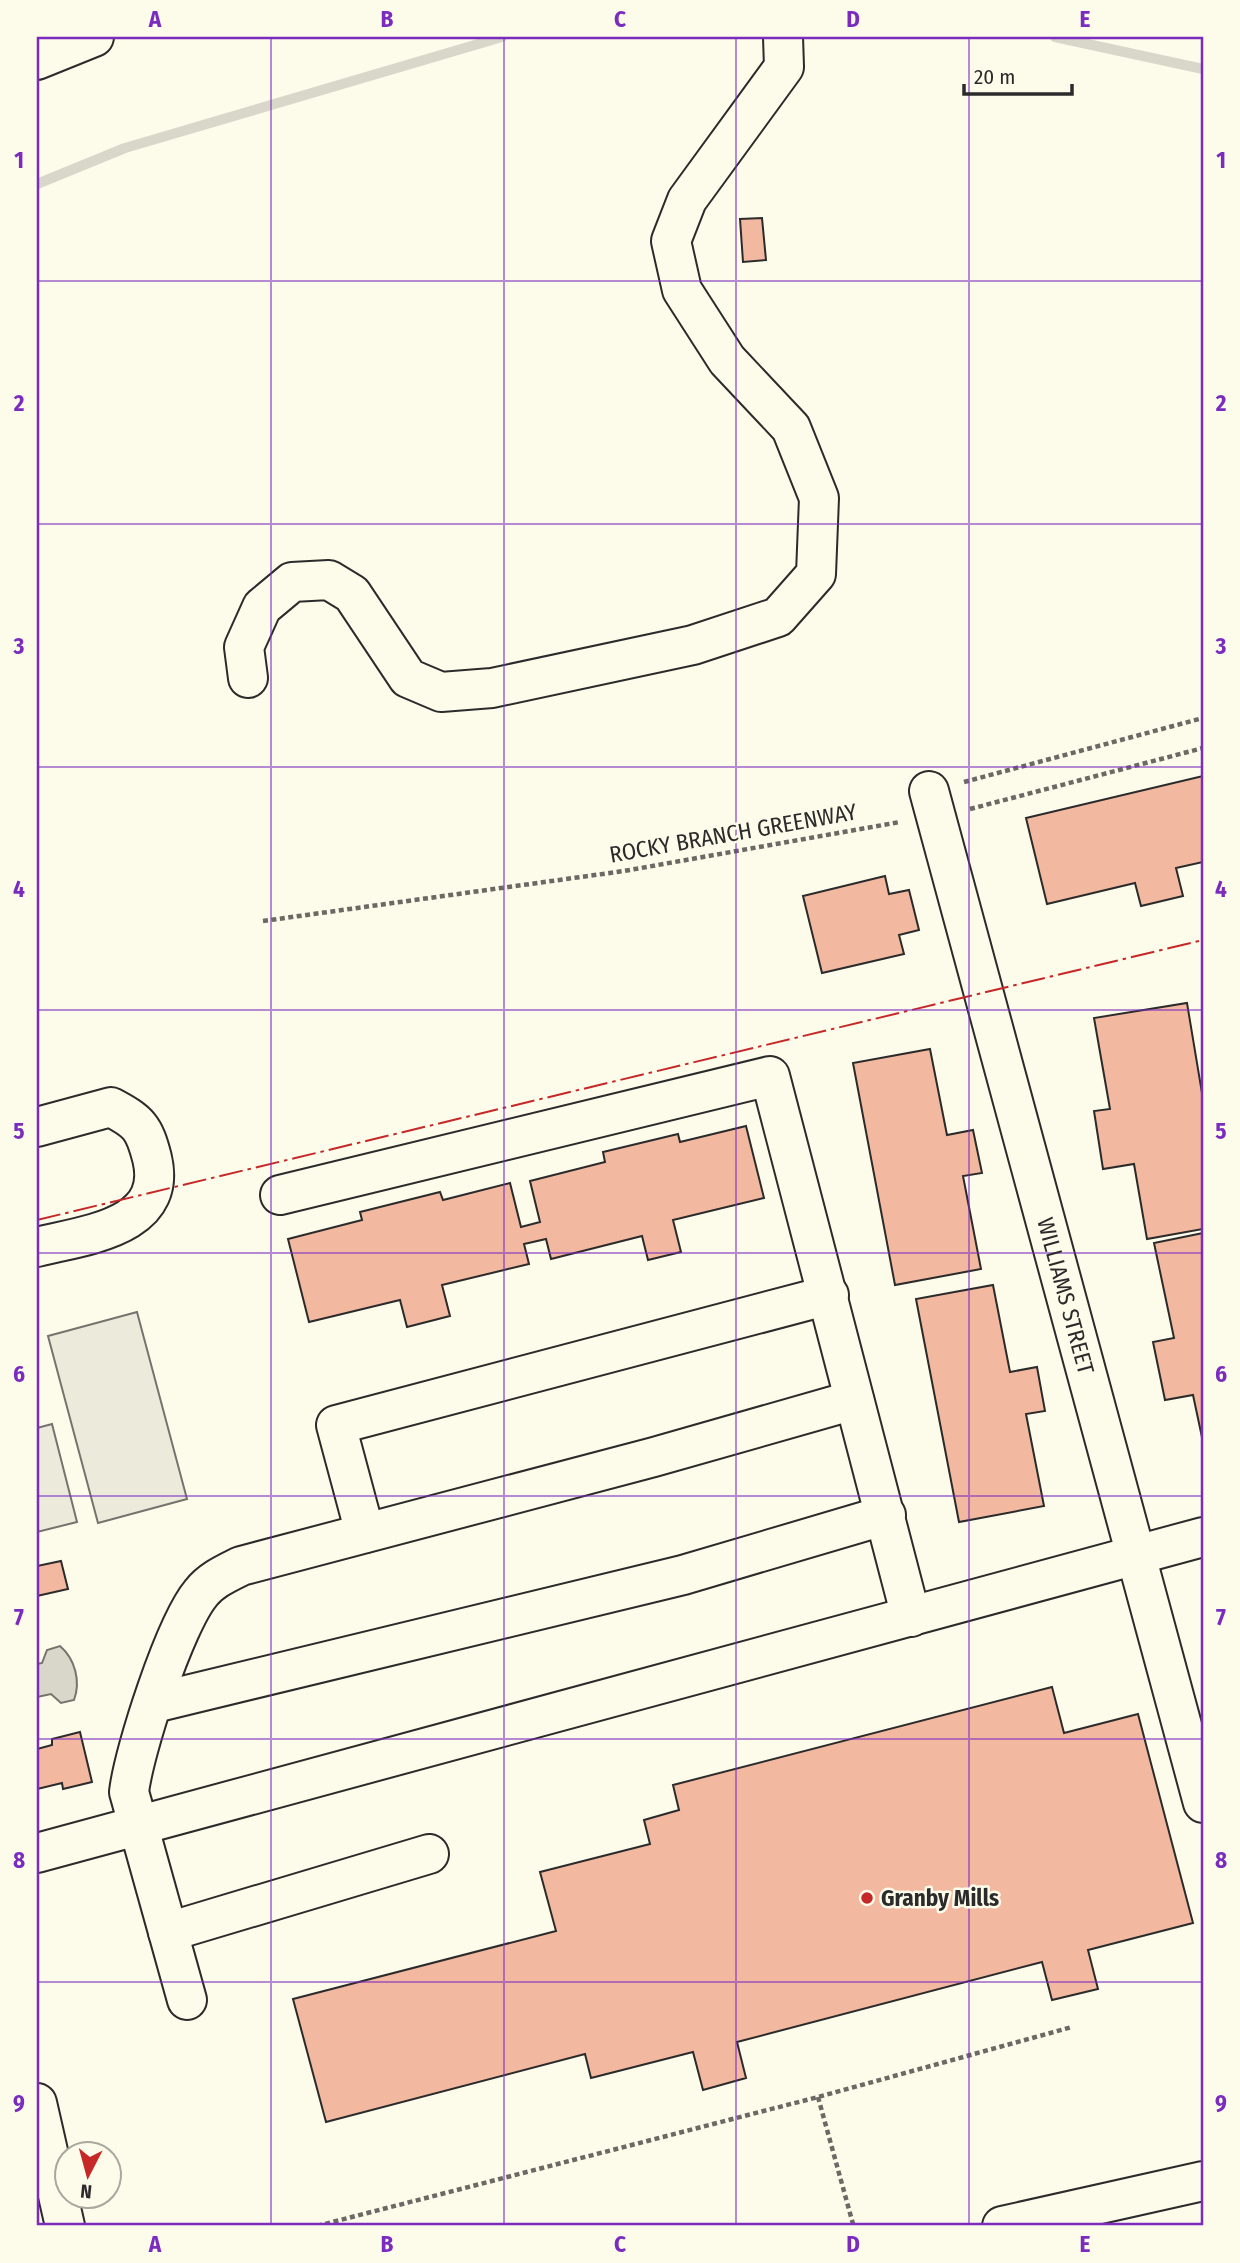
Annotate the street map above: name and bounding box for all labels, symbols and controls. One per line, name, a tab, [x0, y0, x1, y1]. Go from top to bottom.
text: A	[148, 5, 162, 33]
text: B	[381, 5, 394, 33]
text: C	[614, 5, 626, 33]
text: D	[846, 5, 860, 33]
text: E	[1080, 5, 1091, 33]
scale bar	[964, 52, 1072, 96]
text: 20 m	[974, 64, 1015, 90]
text: 1	[14, 146, 24, 174]
text: 1	[1216, 146, 1226, 174]
text: 2	[13, 389, 25, 417]
text: 2	[1215, 389, 1227, 417]
text: 3	[13, 632, 25, 660]
text: 3	[1215, 632, 1227, 660]
street label: ROCKY BRANCH GREENWAY	[607, 797, 859, 869]
text: 4	[13, 875, 25, 903]
text: 4	[1215, 875, 1227, 903]
text: 5	[13, 1117, 25, 1145]
text: 5	[1215, 1117, 1227, 1145]
street label: WILLIAMS STREET	[1031, 1214, 1100, 1378]
text: 6	[13, 1360, 25, 1388]
text: 6	[1215, 1360, 1227, 1388]
text: 7	[14, 1603, 24, 1631]
text: 7	[1216, 1603, 1226, 1631]
text: 8	[13, 1846, 25, 1874]
text: 8	[1215, 1846, 1227, 1874]
place label: Granby Mills	[881, 1884, 999, 1912]
marker: Granby Mills	[859, 1890, 875, 1906]
text: 9	[13, 2089, 25, 2117]
text: 9	[1215, 2089, 1227, 2117]
north arrow	[52, 2140, 122, 2210]
text: N	[79, 2179, 93, 2203]
text: A	[148, 2230, 162, 2258]
text: B	[381, 2230, 394, 2258]
text: C	[614, 2230, 626, 2258]
text: D	[846, 2230, 860, 2258]
text: E	[1080, 2230, 1091, 2258]

